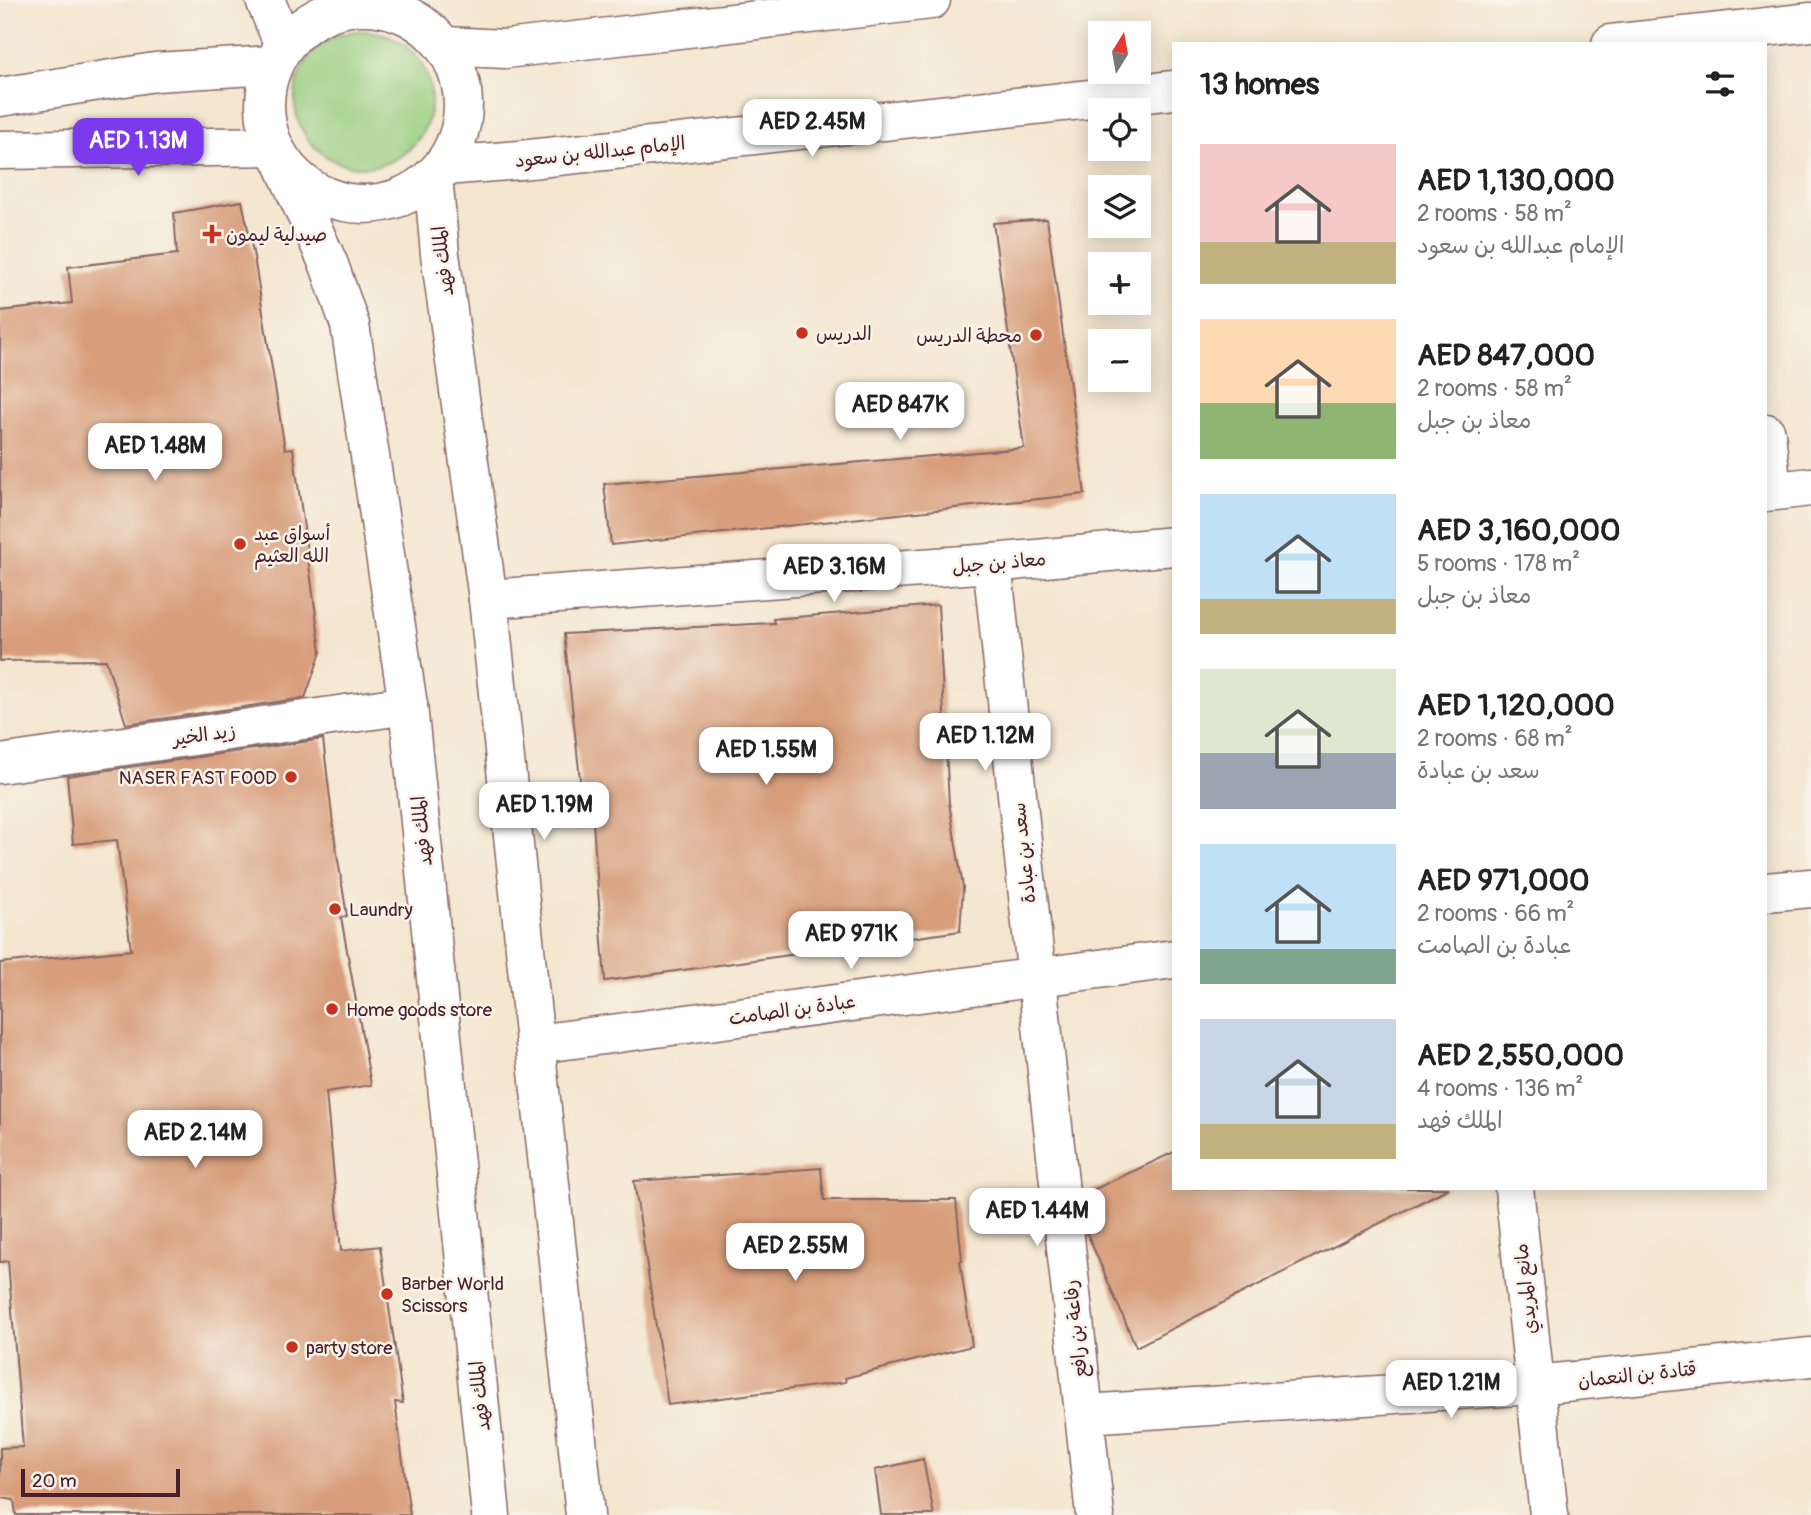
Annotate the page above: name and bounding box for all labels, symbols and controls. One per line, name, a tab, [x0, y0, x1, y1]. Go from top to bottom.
north arrow	[1088, 21, 1152, 84]
map controls	[1088, 21, 1151, 392]
icon: filters	[1701, 65, 1739, 103]
text: 13 homes	[1200, 66, 1319, 103]
button: locate	[1088, 98, 1151, 161]
pin: AED 2.45M	[732, 100, 892, 159]
text: AED 2.45M	[759, 107, 865, 136]
pin: AED 1.13M	[58, 118, 218, 178]
text: AED 1.13M	[89, 126, 187, 155]
street label: الإمام عبدالله بن سعود	[514, 131, 687, 175]
text: AED 1,130,000	[1417, 162, 1615, 199]
icon: home	[1256, 172, 1340, 256]
button: layers	[1088, 175, 1151, 238]
text: 2 rooms · 58 m²	[1417, 199, 1572, 228]
place label: صيدلية ليمون	[226, 223, 327, 247]
street label: الملك فهد	[427, 224, 459, 297]
marker: صيدلية ليمون	[204, 226, 220, 242]
text: الإمام عبدالله بن سعود	[1417, 231, 1625, 260]
button: +	[1088, 252, 1151, 315]
place label: الدريس	[816, 322, 872, 346]
place label: محطة الدريس	[916, 324, 1022, 348]
marker: الدريس	[794, 325, 810, 341]
marker: محطة الدريس	[1028, 327, 1044, 343]
button: −	[1088, 329, 1151, 392]
text: AED 847,000	[1417, 337, 1595, 374]
icon: home	[1256, 347, 1340, 431]
text: 2 rooms · 58 m²	[1417, 374, 1572, 403]
pin: AED 847K	[828, 382, 972, 442]
text: AED 847K	[851, 390, 949, 419]
text: معاذ بن جبل	[1417, 406, 1531, 435]
pin: AED 1.48M	[75, 424, 235, 483]
text: AED 1.48M	[104, 431, 206, 460]
text: AED 3,160,000	[1417, 512, 1621, 549]
place label: أسواق عبد الله العثيم	[254, 522, 330, 570]
icon: home	[1256, 522, 1340, 606]
marker: أسواق عبد الله العثيم	[232, 536, 248, 552]
pin: AED 3.16M	[754, 544, 914, 604]
street label: معاذ بن جبل	[951, 547, 1047, 579]
text: 5 rooms · 178 m²	[1417, 549, 1580, 578]
text: AED 3.16M	[782, 552, 886, 581]
text: معاذ بن جبل	[1417, 581, 1531, 610]
text: AED 1,120,000	[1417, 687, 1615, 724]
icon: home	[1256, 697, 1340, 781]
pin: AED 1.12M	[905, 714, 1065, 773]
street label: زيد الخير	[169, 719, 237, 752]
text: AED 1.12M	[936, 721, 1034, 750]
text: 2 rooms · 68 m²	[1417, 724, 1573, 753]
pin: AED 1.55M	[686, 728, 846, 787]
text: AED 1.55M	[715, 735, 817, 764]
text: سعد بن عبادة	[1417, 756, 1540, 785]
place label: NASER FAST FOOD	[119, 766, 277, 790]
marker: NASER FAST FOOD	[283, 769, 299, 785]
pin: AED 1.19M	[464, 782, 624, 842]
text: AED 1.19M	[495, 790, 593, 819]
street label: الملك فهد	[406, 794, 438, 867]
street label: سعد بن عبادة	[1007, 801, 1041, 905]
text: AED 971,000	[1417, 862, 1590, 899]
icon: home	[1256, 872, 1340, 956]
place label: Laundry	[349, 898, 413, 922]
text: 2 rooms · 66 m²	[1417, 899, 1574, 928]
marker: Laundry	[327, 901, 343, 917]
pin: AED 971K	[779, 912, 923, 971]
text: AED 971K	[804, 919, 898, 948]
text: عبادة بن الصامت	[1417, 931, 1571, 960]
street label: عبادة بن الصامت	[727, 989, 857, 1031]
place label: Home goods store	[346, 998, 493, 1022]
marker: Home goods store	[324, 1001, 340, 1017]
text: AED 2,550,000	[1417, 1037, 1624, 1074]
icon: home	[1256, 1047, 1340, 1131]
text: 4 rooms · 136 m²	[1417, 1074, 1583, 1103]
text: الملك فهد	[1417, 1106, 1503, 1135]
pin: AED 2.14M	[115, 1110, 275, 1170]
text: AED 2.14M	[143, 1118, 247, 1147]
pin: AED 1.44M	[957, 1188, 1117, 1248]
text: AED 1.44M	[985, 1196, 1089, 1225]
pin: AED 2.55M	[715, 1224, 875, 1283]
text: AED 2.55M	[742, 1231, 848, 1260]
street label: مانع المريدي	[1509, 1242, 1545, 1335]
place label: Barber World Scissors	[401, 1272, 504, 1318]
street label: رفاعة بن رافع	[1059, 1279, 1094, 1379]
marker: Barber World Scissors	[379, 1286, 395, 1302]
place label: party store	[306, 1336, 393, 1360]
marker: party store	[284, 1339, 300, 1355]
street label: قتادة بن النعمان	[1577, 1357, 1698, 1393]
street label: الملك فهد	[464, 1359, 496, 1432]
pin: AED 1.21M	[1371, 1360, 1531, 1420]
text: AED 1.21M	[1402, 1368, 1500, 1397]
scale bar	[21, 1466, 180, 1498]
text: 20 m	[32, 1469, 77, 1493]

